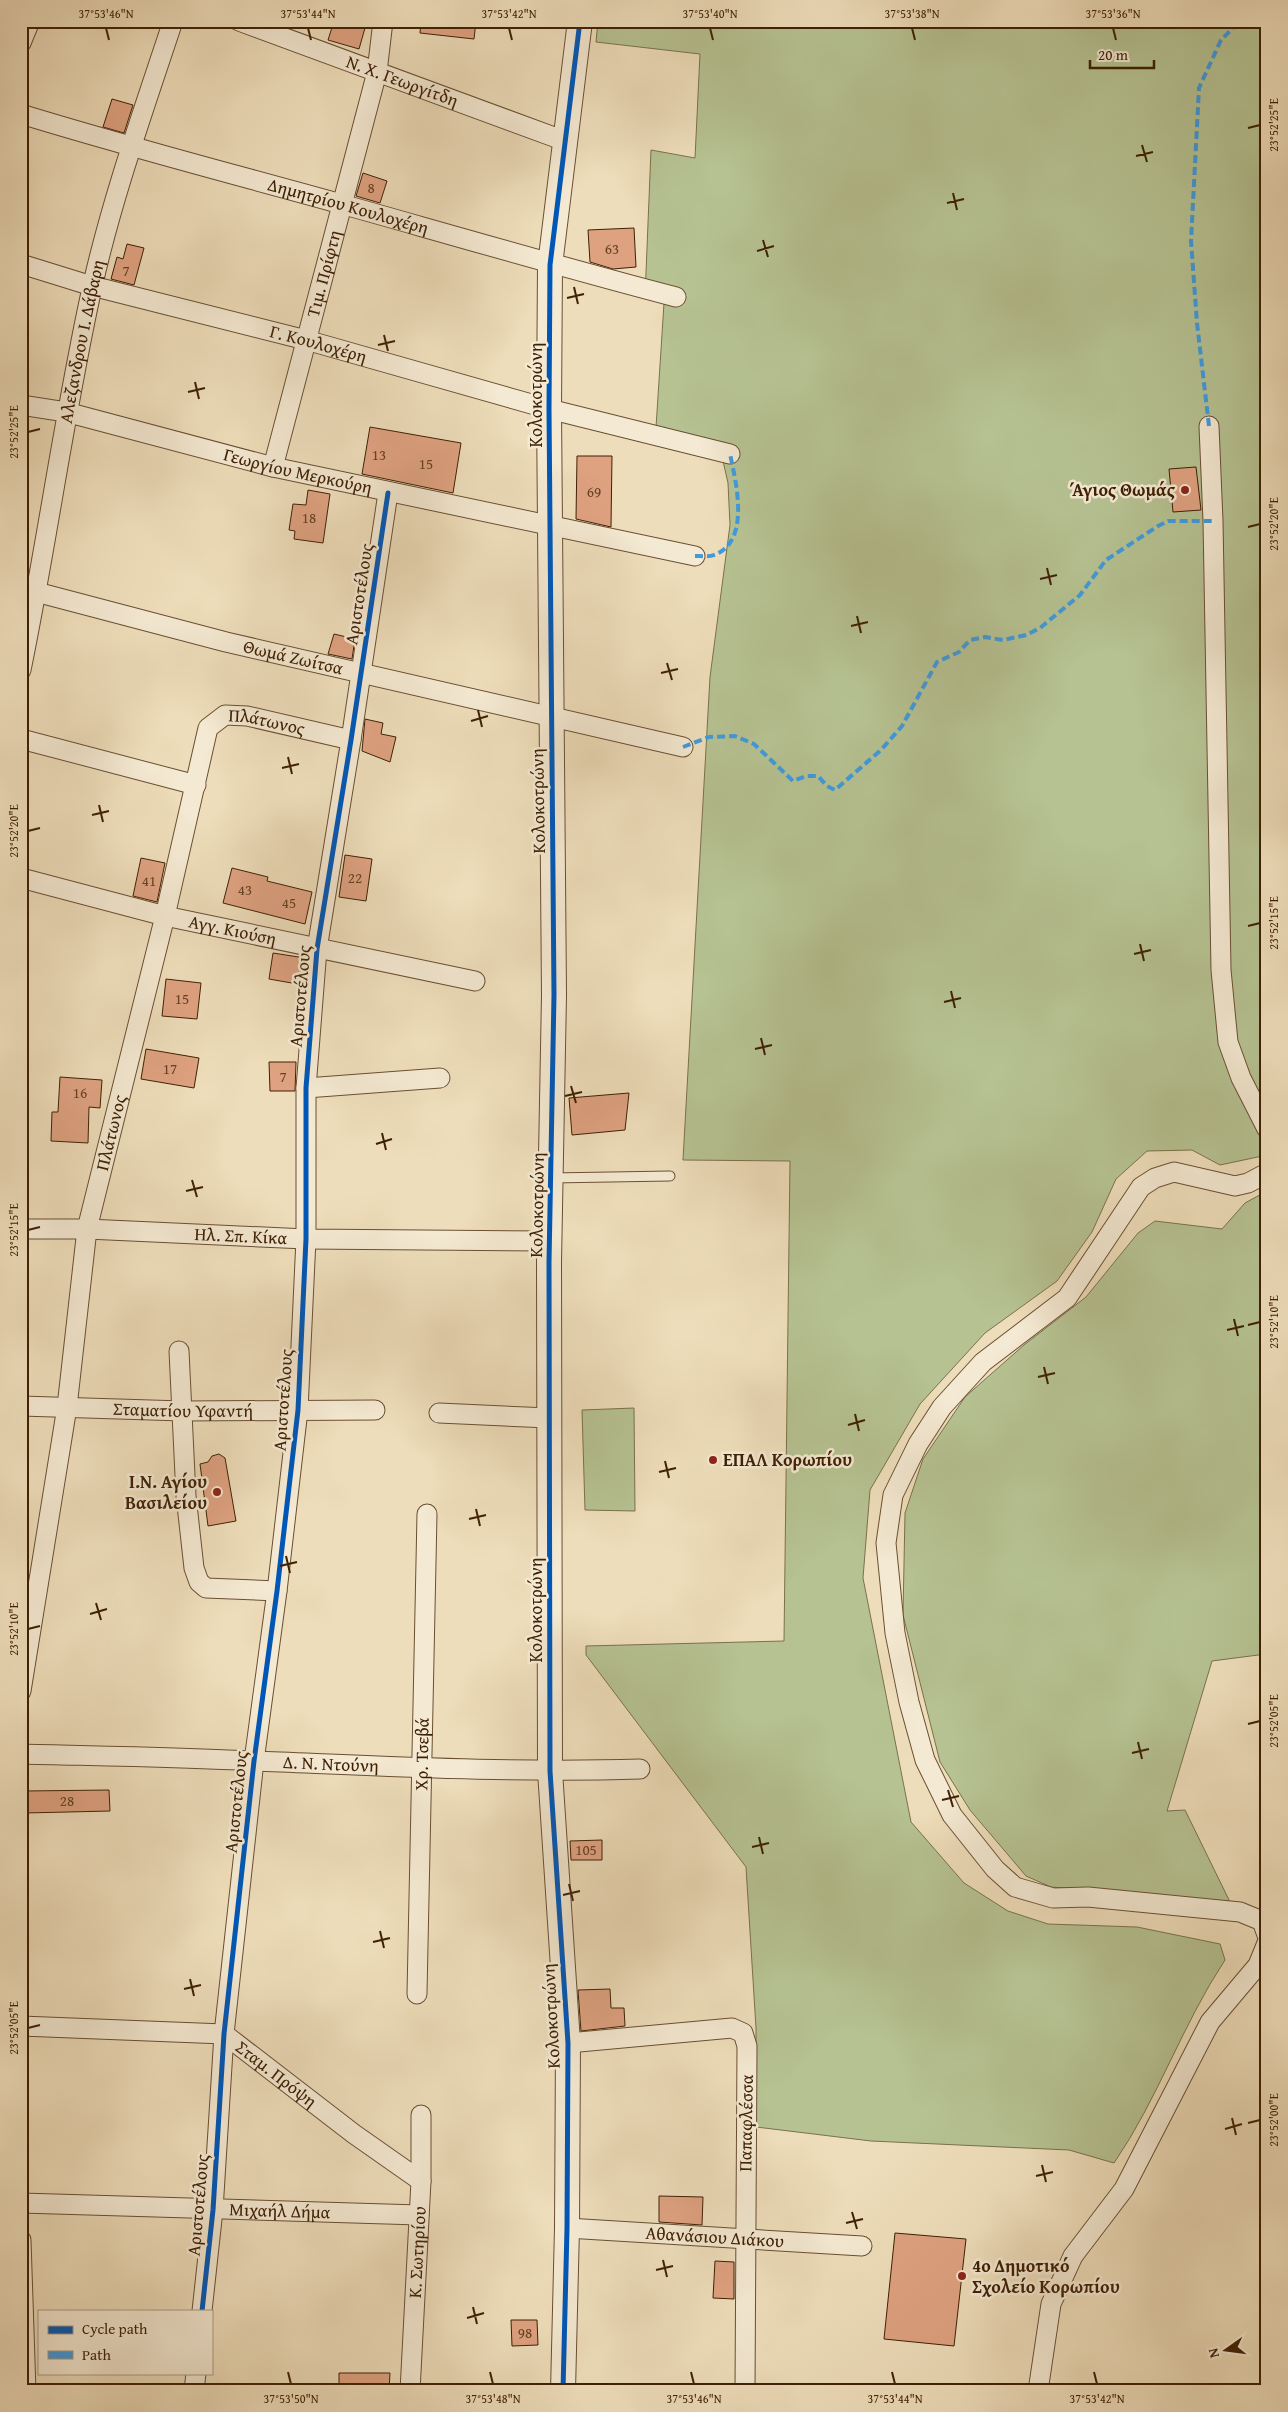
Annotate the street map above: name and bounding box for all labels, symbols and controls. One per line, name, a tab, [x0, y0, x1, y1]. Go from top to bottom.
text: 37°53'46"N	[78, 5, 134, 22]
text: 37°53'44"N	[280, 5, 336, 22]
text: 37°53'42"N	[481, 5, 537, 22]
text: 37°53'40"N	[682, 5, 738, 22]
text: 37°53'38"N	[884, 5, 940, 22]
text: 37°53'36"N	[1085, 5, 1141, 22]
scale bar	[1090, 38, 1154, 70]
text: 20 m	[1098, 44, 1129, 65]
street label: Ν. Χ. Γεωργίτδη	[343, 48, 462, 114]
text: 23°52'25"E	[1265, 98, 1282, 152]
street label: Δημητρίου Κουλοχέρη	[265, 170, 432, 241]
house number: 8	[367, 177, 375, 198]
street label: Τιμ. Πρίφτη	[299, 227, 348, 320]
house number: 63	[605, 238, 619, 259]
street label: Αλεζανδρου Ι. Δάβαρη	[52, 257, 111, 426]
house number: 7	[122, 260, 130, 281]
street label: Γ. Κουλοχέρη	[267, 317, 370, 370]
street label: Κολοκοτρώνη	[522, 342, 549, 448]
text: 23°52'25"E	[5, 405, 22, 459]
street label: Γεωργίου Μερκούρη	[221, 440, 375, 501]
house number: 13	[372, 444, 386, 465]
house number: 15	[419, 453, 433, 474]
place label: Άγιος Θωμάς	[1070, 476, 1176, 503]
house number: 69	[587, 481, 601, 502]
marker: Άγιος Θωμάς	[1179, 484, 1191, 496]
text: 23°52'20"E	[1265, 497, 1282, 551]
house number: 18	[302, 507, 316, 528]
street label: Αριστοτέλους	[337, 541, 380, 647]
street label: Θωμά Ζωίτσα	[241, 632, 346, 682]
street label: Πλάτωνος	[228, 701, 308, 742]
street label: Κολοκοτρώνη	[523, 748, 552, 854]
text: 23°52'20"E	[5, 804, 22, 858]
house number: 22	[348, 867, 362, 888]
house number: 41	[142, 870, 156, 891]
house number: 43	[238, 879, 252, 900]
house number: 45	[282, 892, 296, 913]
text: 23°52'15"E	[1265, 896, 1282, 950]
street label: Αγγ. Κιούση	[186, 907, 279, 952]
street label: Αριστοτέλους	[282, 943, 317, 1048]
house number: 15	[175, 988, 189, 1009]
house number: 17	[163, 1058, 177, 1079]
house number: 7	[279, 1066, 287, 1087]
house number: 16	[73, 1082, 87, 1103]
street label: Πλάτωνος	[88, 1091, 133, 1174]
street label: Κολοκοτρώνη	[522, 1152, 551, 1258]
text: 23°52'15"E	[5, 1203, 22, 1257]
street label: Ηλ. Σπ. Κίκα	[194, 1220, 288, 1251]
text: 23°52'10"E	[1265, 1295, 1282, 1349]
street label: Αριστοτέλους	[265, 1348, 300, 1452]
street label: Σταματίου Υφαντή	[112, 1395, 253, 1424]
place label: ΕΠΑΛ Κορωπίου	[723, 1446, 852, 1473]
marker: ΕΠΑΛ Κορωπίου	[707, 1454, 719, 1466]
place label: Ι.Ν. Αγίου Βασιλείου	[125, 1468, 207, 1516]
marker: Ι.Ν. Αγίου Βασιλείου	[211, 1486, 223, 1498]
street label: Κολοκοτρώνη	[522, 1557, 549, 1663]
text: 23°52'10"E	[5, 1602, 22, 1656]
text: 23°52'05"E	[1265, 1694, 1282, 1748]
street label: Χρ. Τσεβά	[407, 1717, 436, 1791]
street label: Δ. Ν. Ντούνη	[282, 1748, 379, 1779]
street label: Αριστοτέλους	[217, 1749, 254, 1854]
house number: 28	[60, 1790, 74, 1811]
house number: 105	[575, 1839, 597, 1860]
street label: Κολοκοτρώνη	[534, 1963, 567, 2069]
text: 23°52'05"E	[5, 2001, 22, 2055]
street label: Σταμ. Πρόψη	[230, 2034, 323, 2114]
street label: Παπαφλέσσα	[731, 2074, 760, 2172]
text: 23°52'00"E	[1265, 2093, 1282, 2147]
street label: Αριστοτέλους	[180, 2152, 215, 2257]
street label: Μιχαήλ Δήμα	[229, 2195, 331, 2225]
street label: Κ. Σωτηρίου	[401, 2206, 433, 2299]
street label: Αθανάσιου Διάκου	[645, 2219, 785, 2254]
place label: 4ο Δημοτικό Σχολείο Κορωπίου	[972, 2252, 1120, 2300]
marker: 4ο Δημοτικό Σχολείο Κορωπίου	[956, 2270, 968, 2282]
legend	[38, 2310, 212, 2374]
text: Cycle path	[82, 2318, 148, 2339]
house number: 98	[518, 2322, 532, 2343]
north arrow	[1200, 2324, 1250, 2374]
text: Path	[82, 2344, 111, 2365]
text: N	[1202, 2346, 1224, 2360]
text: 37°53'50"N	[263, 2390, 319, 2407]
text: 37°53'48"N	[465, 2390, 521, 2407]
text: 37°53'46"N	[666, 2390, 722, 2407]
text: 37°53'44"N	[867, 2390, 923, 2407]
text: 37°53'42"N	[1069, 2390, 1125, 2407]

